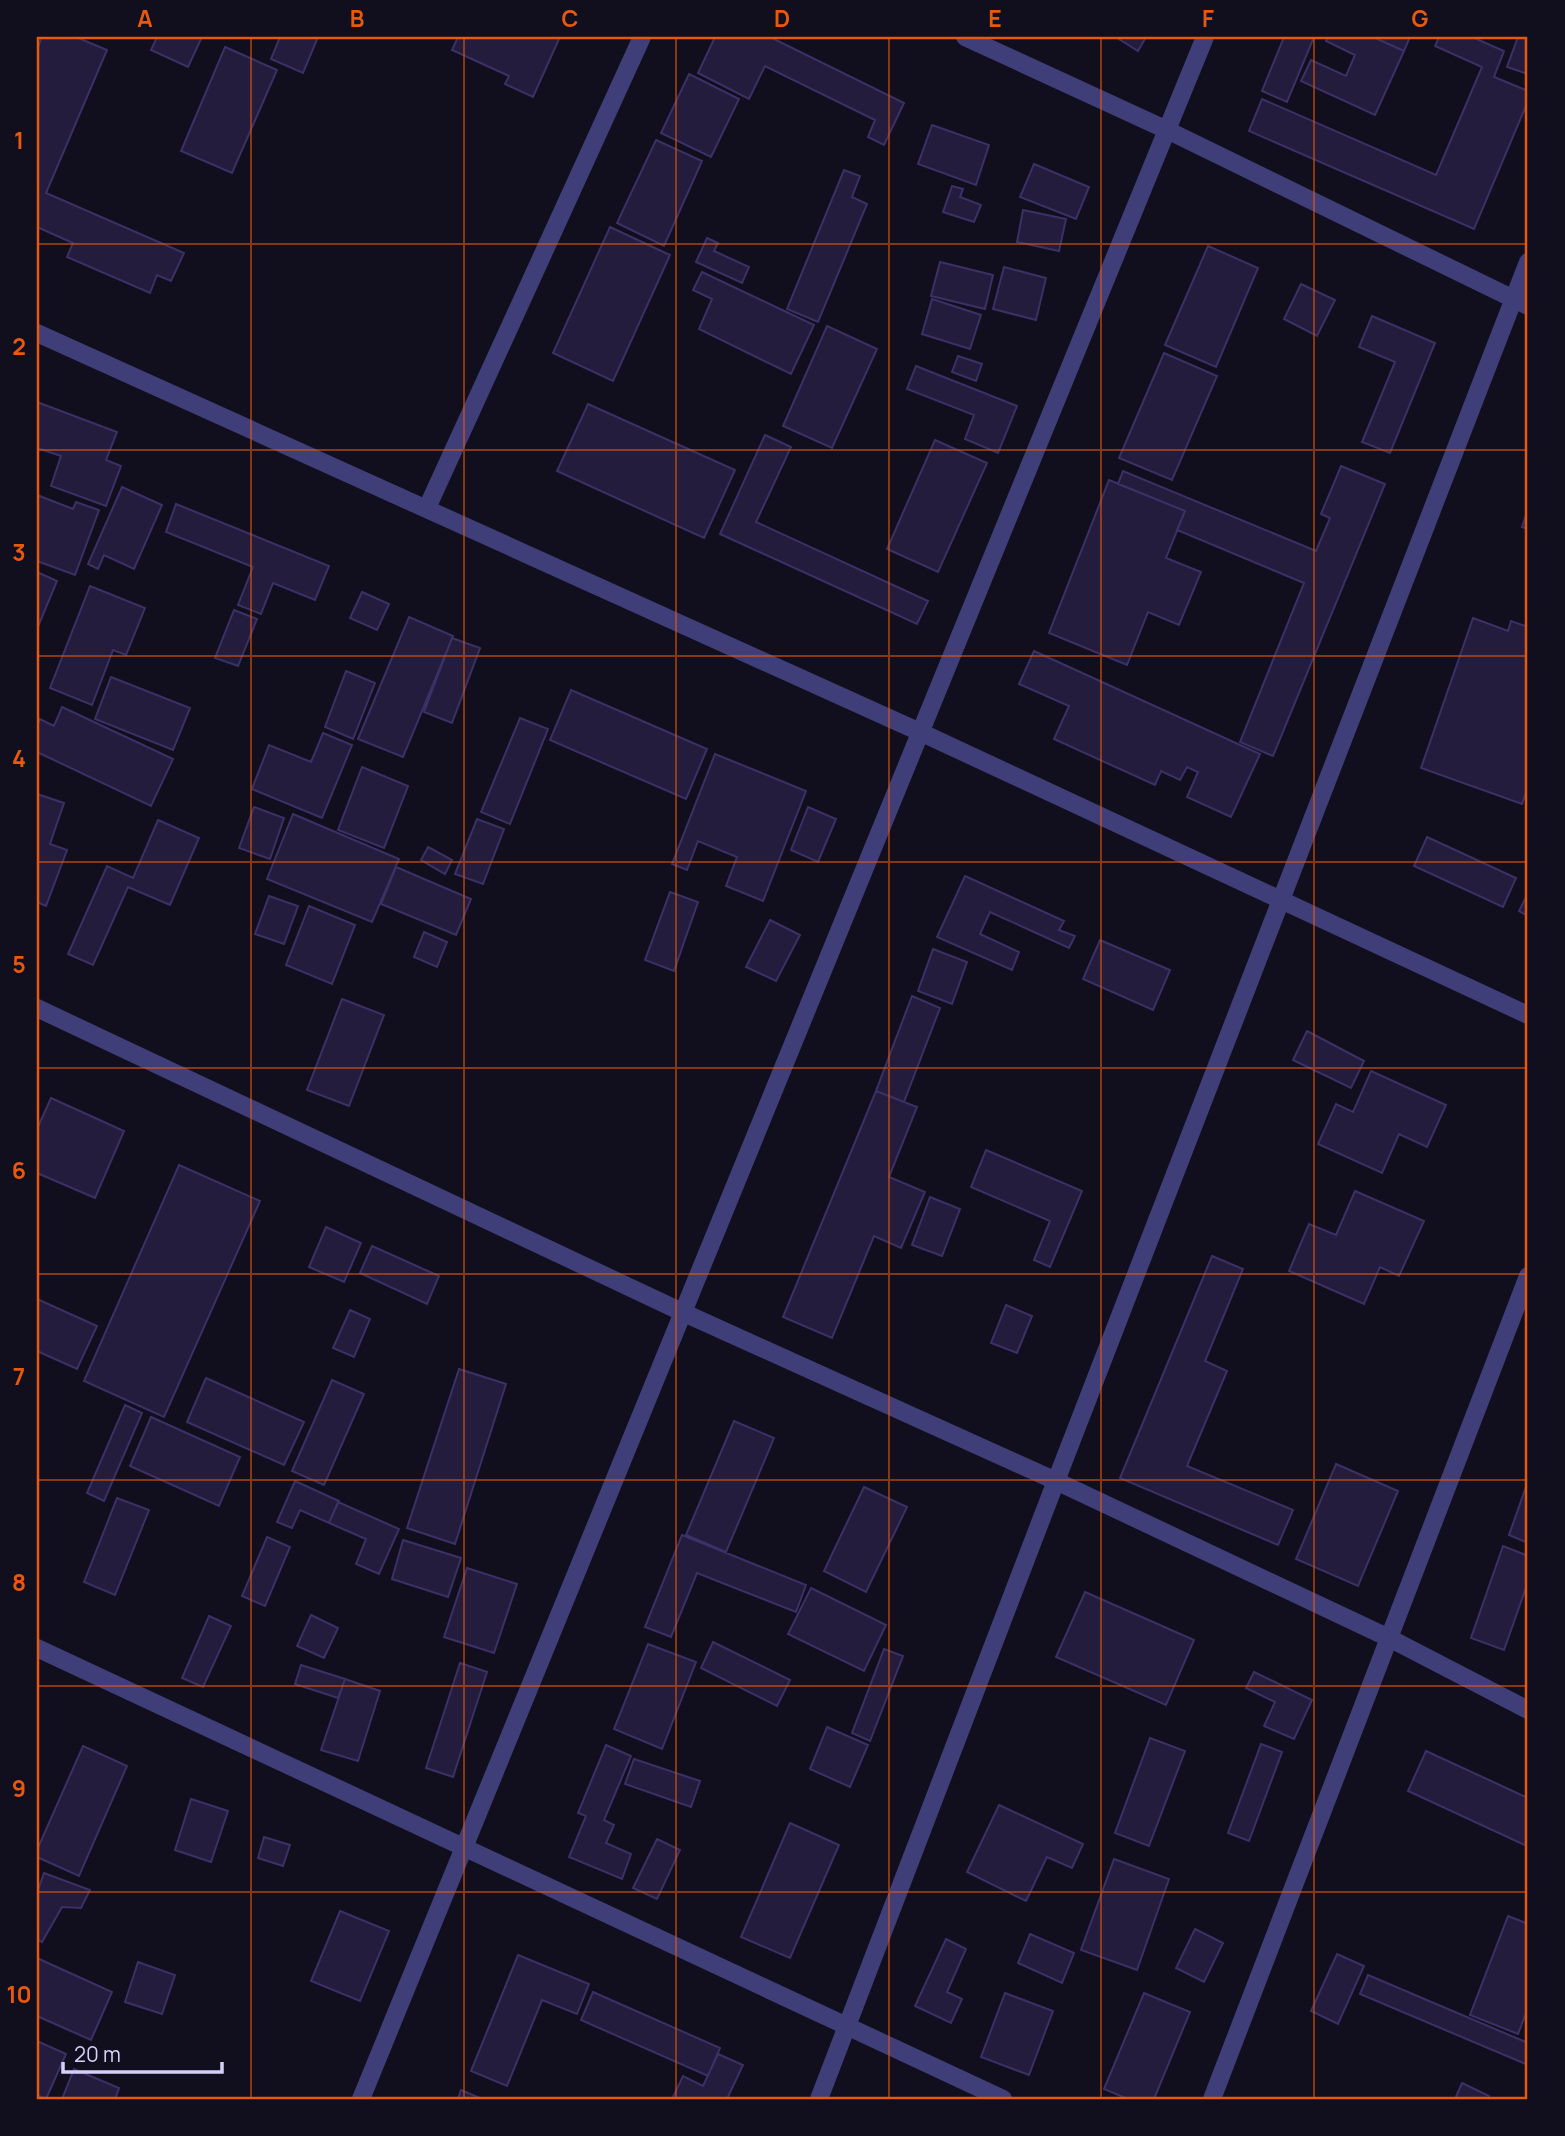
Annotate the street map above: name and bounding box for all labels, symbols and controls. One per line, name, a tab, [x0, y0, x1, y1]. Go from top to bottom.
text: A	[137, 2, 153, 34]
text: B	[350, 2, 364, 34]
text: C	[562, 2, 579, 34]
text: D	[774, 2, 790, 34]
text: E	[988, 2, 1002, 34]
text: F	[1202, 2, 1214, 34]
text: G	[1412, 2, 1429, 34]
text: 1	[14, 124, 24, 156]
text: 2	[12, 330, 26, 362]
text: 3	[12, 536, 26, 568]
text: 4	[12, 742, 26, 774]
text: 5	[12, 948, 26, 980]
text: 6	[12, 1154, 26, 1186]
text: 7	[13, 1360, 25, 1392]
text: 8	[12, 1566, 26, 1598]
text: 9	[12, 1772, 26, 1804]
text: 10	[6, 1978, 32, 2010]
scale bar	[63, 2031, 222, 2075]
text: 20 m	[74, 2040, 121, 2068]

